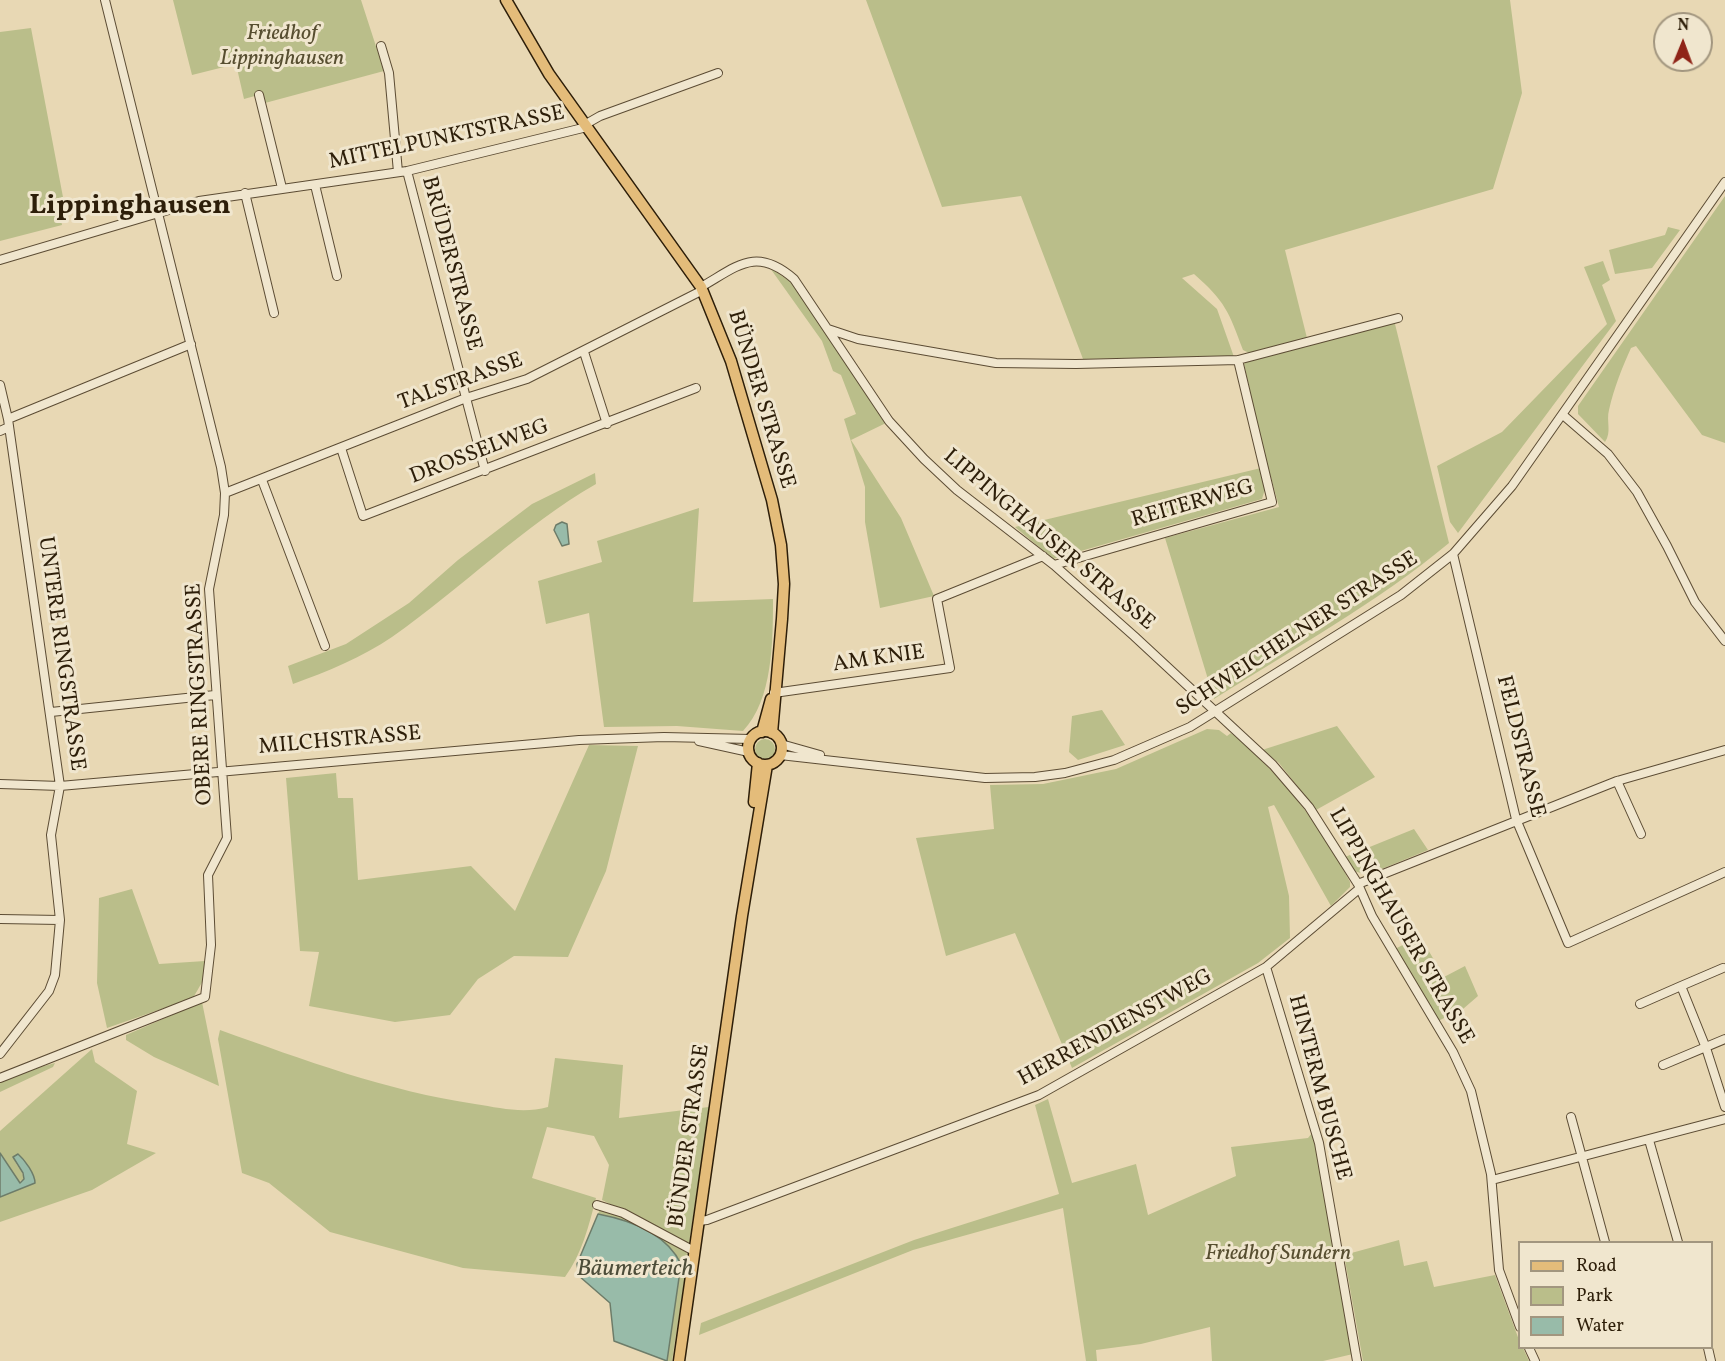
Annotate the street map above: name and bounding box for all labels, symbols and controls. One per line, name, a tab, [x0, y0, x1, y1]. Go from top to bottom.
north arrow	[1653, 12, 1713, 72]
text: N	[1677, 15, 1689, 37]
park label: Friedhof Lippinghausen	[220, 22, 344, 74]
street label: MITTELPUNKTSTRASSE	[327, 101, 567, 177]
street label: BRÜDERSTRASSE	[414, 174, 486, 354]
district label: Lippinghausen	[29, 191, 231, 225]
street label: BÜNDER STRASSE	[720, 308, 800, 492]
street label: TALSTRASSE	[395, 348, 527, 418]
street label: DROSSELWEG	[407, 414, 553, 492]
street label: LIPPINGHAUSER STRASSE	[937, 445, 1159, 637]
street label: REITERWEG	[1129, 475, 1257, 535]
street label: UNTERE RINGSTRASSE	[30, 535, 90, 773]
street label: SCHWEICHELNER STRASSE	[1172, 547, 1424, 723]
street label: OBERE RINGSTRASSE	[182, 582, 220, 806]
street label: AM KNIE	[831, 640, 927, 680]
street label: FELDSTRASSE	[1489, 673, 1549, 821]
street label: MILCHSTRASSE	[258, 722, 422, 762]
street label: LIPPINGHAUSER STRASSE	[1321, 804, 1479, 1050]
street label: HERRENDIENSTWEG	[1014, 965, 1218, 1093]
street label: HINTERM BUSCHE	[1281, 992, 1355, 1184]
street label: BÜNDER STRASSE	[665, 1042, 717, 1230]
legend	[1518, 1241, 1713, 1349]
park label: Friedhof Sundern	[1205, 1242, 1351, 1268]
text: Road	[1576, 1254, 1617, 1279]
water label: Bäumerteich	[576, 1257, 694, 1285]
text: Park	[1576, 1284, 1613, 1309]
text: Water	[1576, 1314, 1624, 1339]

